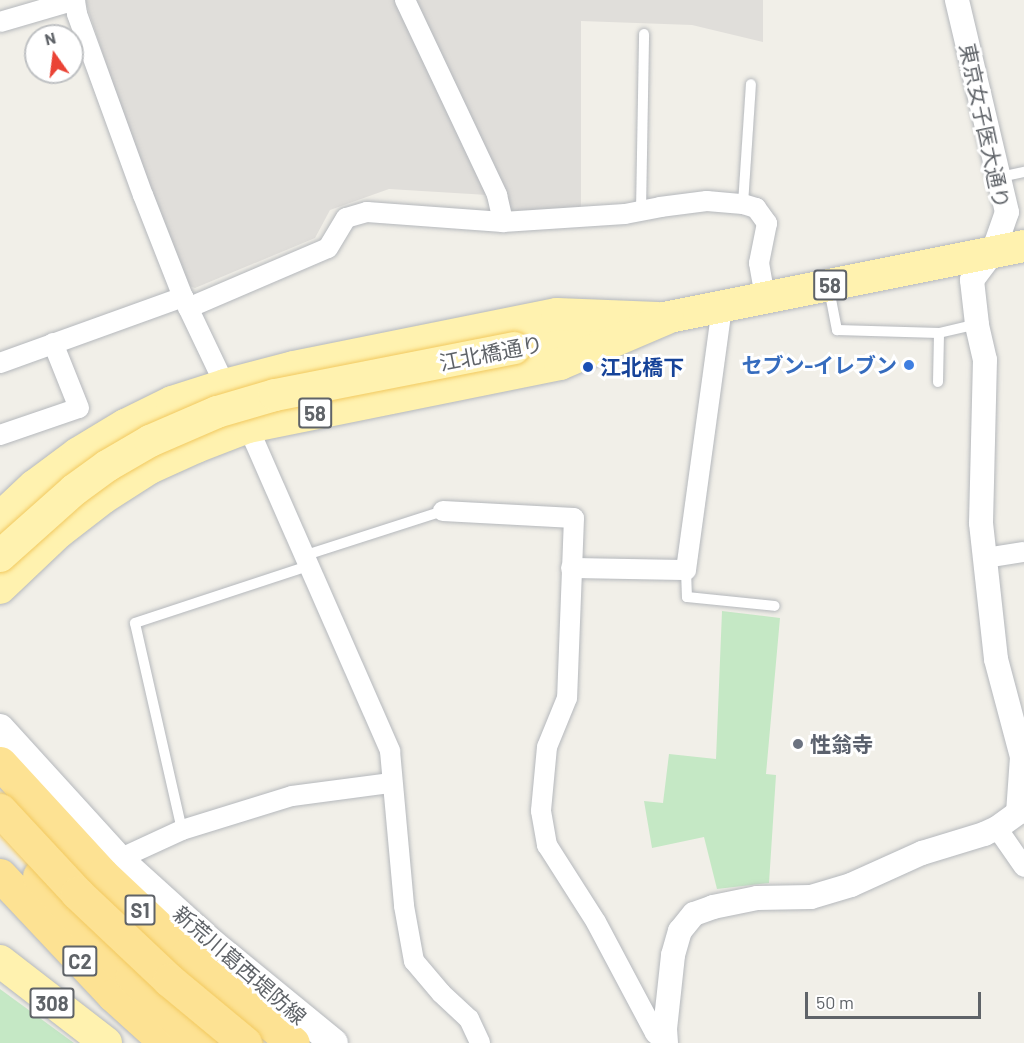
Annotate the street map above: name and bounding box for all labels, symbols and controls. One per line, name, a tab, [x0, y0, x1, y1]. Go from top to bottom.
north arrow	[24, 24, 84, 84]
text: N	[43, 27, 57, 48]
street label: 東京女子医大通り	[955, 41, 1015, 211]
road number: 58	[812, 268, 848, 302]
street label: 江北橋通り	[437, 331, 545, 375]
place label: セブン-イレブン	[741, 352, 897, 378]
place label: 江北橋下	[600, 354, 684, 380]
marker: セブン-イレブン	[902, 358, 916, 372]
marker: 江北橋下	[581, 360, 595, 374]
road number: 58	[297, 396, 333, 430]
place label: 性翁寺	[810, 731, 873, 757]
marker: 性翁寺	[791, 737, 805, 751]
road number: S1	[124, 893, 156, 927]
street label: 新荒川葛西堤防線	[168, 900, 312, 1030]
road number: C2	[62, 944, 98, 978]
scale bar	[808, 980, 984, 1018]
road number: 308	[28, 986, 76, 1020]
text: 50 m	[816, 991, 854, 1013]

